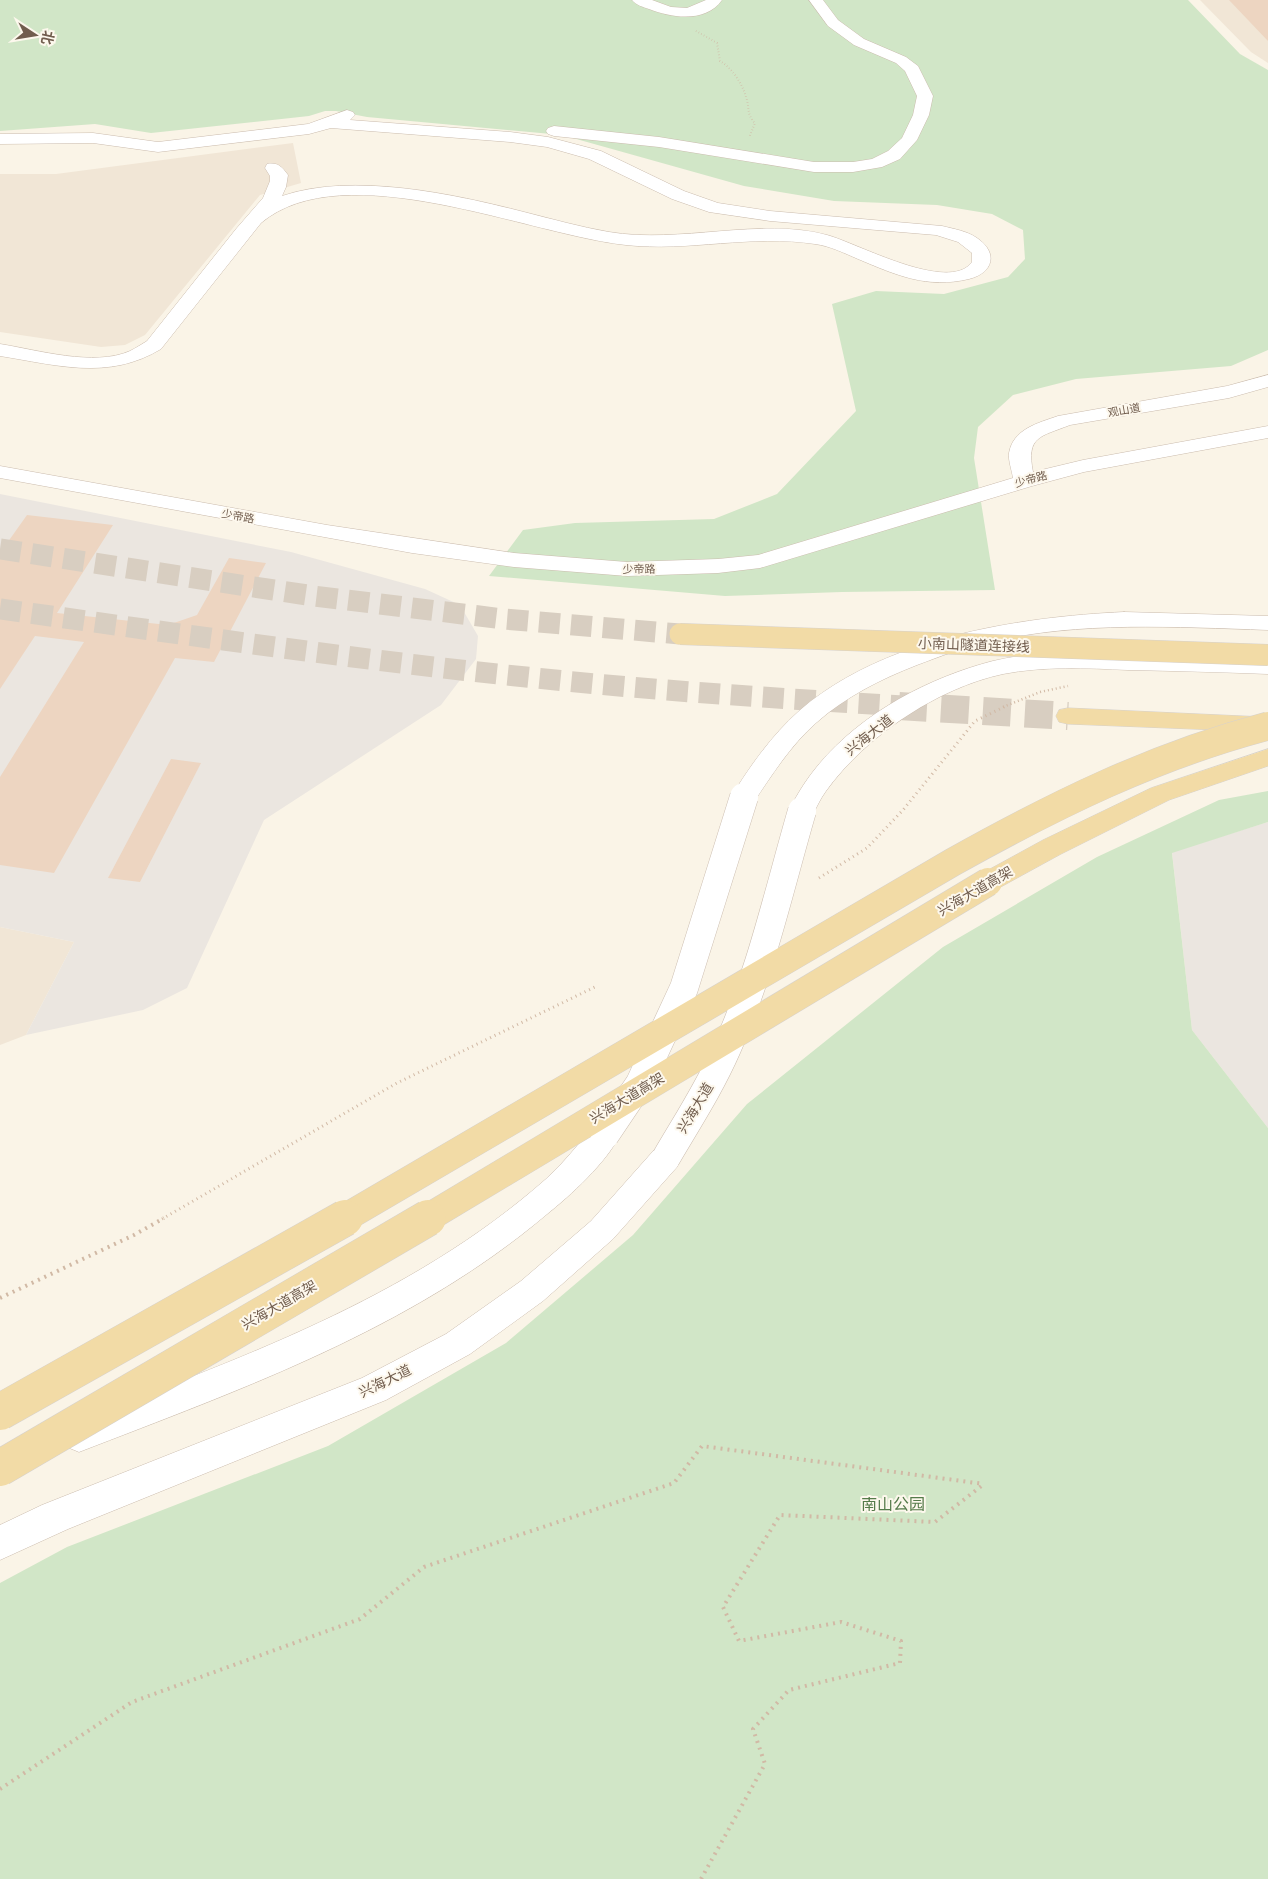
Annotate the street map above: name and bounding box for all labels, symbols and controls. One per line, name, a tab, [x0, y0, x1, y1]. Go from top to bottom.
north arrow	[10, 10, 60, 60]
text: 北	[37, 29, 58, 46]
street label: 观山道	[1107, 400, 1141, 420]
street label: 少帝路	[1013, 468, 1049, 490]
street label: 少帝路	[221, 506, 255, 526]
street label: 少帝路	[622, 562, 656, 576]
street label: 小南山隧道连接线	[918, 634, 1030, 656]
street label: 兴海大道	[841, 711, 897, 759]
street label: 兴海大道高架	[934, 862, 1016, 920]
street label: 兴海大道高架	[586, 1069, 668, 1127]
street label: 兴海大道	[673, 1079, 717, 1137]
street label: 兴海大道高架	[238, 1276, 320, 1334]
street label: 兴海大道	[356, 1361, 414, 1401]
park label: 南山公园	[861, 1494, 925, 1515]

